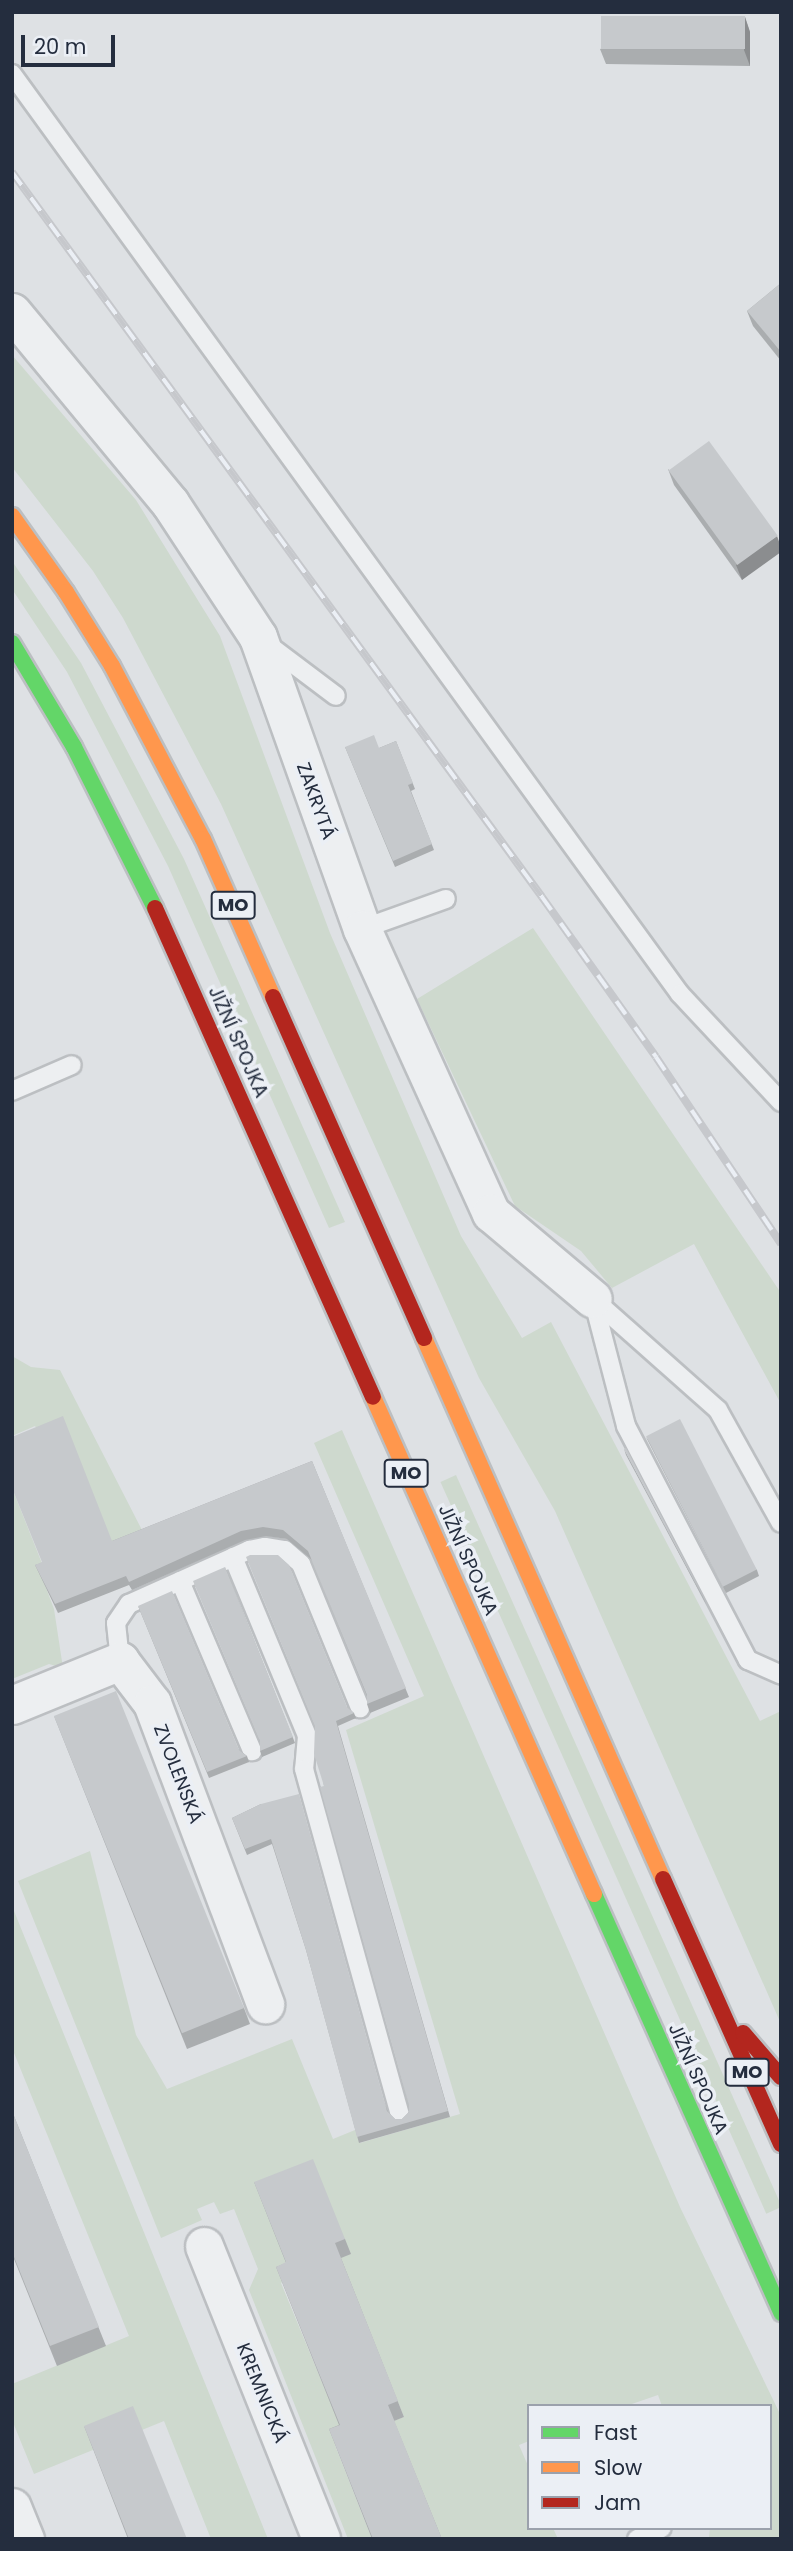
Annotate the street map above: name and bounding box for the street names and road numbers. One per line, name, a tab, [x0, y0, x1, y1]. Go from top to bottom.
street label: ZAKRYTÁ	[292, 759, 340, 843]
road number: MO	[210, 890, 256, 920]
street label: JIŽNÍ SPOJKA	[203, 983, 273, 1101]
road number: MO	[383, 1458, 429, 1488]
street label: JIŽNÍ SPOJKA	[433, 1501, 503, 1619]
street label: ZVOLENSKÁ	[149, 1721, 207, 1827]
street label: JIŽNÍ SPOJKA	[663, 2020, 733, 2138]
road number: MO	[724, 2058, 770, 2086]
street label: KREMNICKÁ	[232, 2340, 292, 2446]

